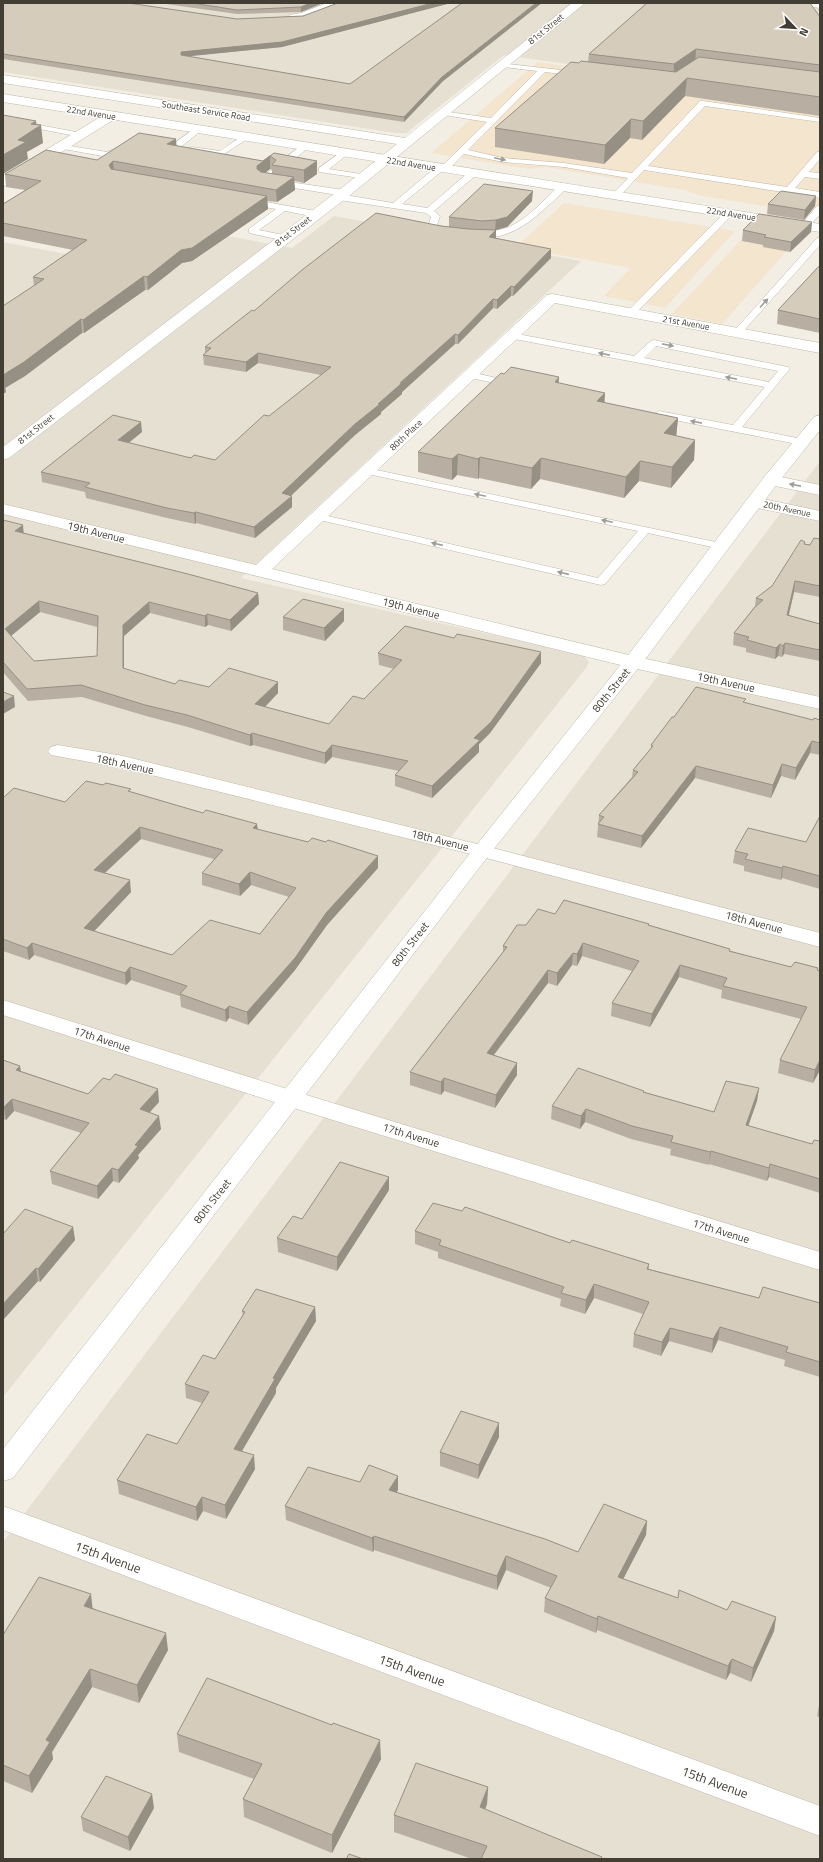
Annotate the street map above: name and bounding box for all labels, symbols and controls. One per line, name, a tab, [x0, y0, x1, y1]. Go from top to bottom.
north arrow	[775, 8, 815, 48]
street label: 81st Street	[525, 10, 567, 47]
text: N	[795, 25, 813, 39]
street label: Southeast Service Road	[161, 97, 252, 124]
street label: 22nd Avenue	[65, 102, 117, 123]
street label: 22nd Avenue	[385, 153, 437, 174]
one-way arrow	[494, 157, 506, 163]
street label: 22nd Avenue	[705, 203, 757, 224]
street label: 81st Street	[272, 212, 314, 249]
one-way arrow	[759, 298, 768, 308]
street label: 21st Avenue	[662, 312, 711, 333]
one-way arrow	[662, 343, 674, 349]
one-way arrow	[598, 350, 610, 356]
one-way arrow	[725, 375, 738, 381]
street label: 81st Street	[15, 410, 57, 447]
street label: 80th Place	[386, 416, 425, 453]
one-way arrow	[690, 418, 703, 424]
one-way arrow	[789, 482, 802, 488]
one-way arrow	[473, 491, 486, 497]
street label: 20th Avenue	[762, 497, 812, 520]
street label: 19th Avenue	[65, 517, 127, 547]
one-way arrow	[601, 518, 613, 524]
one-way arrow	[431, 540, 443, 546]
one-way arrow	[557, 570, 569, 576]
street label: 19th Avenue	[380, 593, 442, 623]
street label: 80th Street	[588, 664, 634, 716]
street label: 19th Avenue	[696, 668, 757, 696]
street label: 18th Avenue	[95, 750, 156, 778]
street label: 18th Avenue	[409, 825, 471, 855]
street label: 18th Avenue	[723, 907, 785, 937]
street label: 80th Street	[387, 918, 433, 970]
street label: 17th Avenue	[72, 1022, 133, 1056]
street label: 17th Avenue	[380, 1119, 442, 1151]
street label: 80th Street	[189, 1175, 235, 1227]
street label: 17th Avenue	[690, 1215, 752, 1247]
street label: 15th Avenue	[72, 1536, 144, 1578]
street label: 15th Avenue	[376, 1649, 448, 1691]
street label: 15th Avenue	[679, 1761, 751, 1803]

